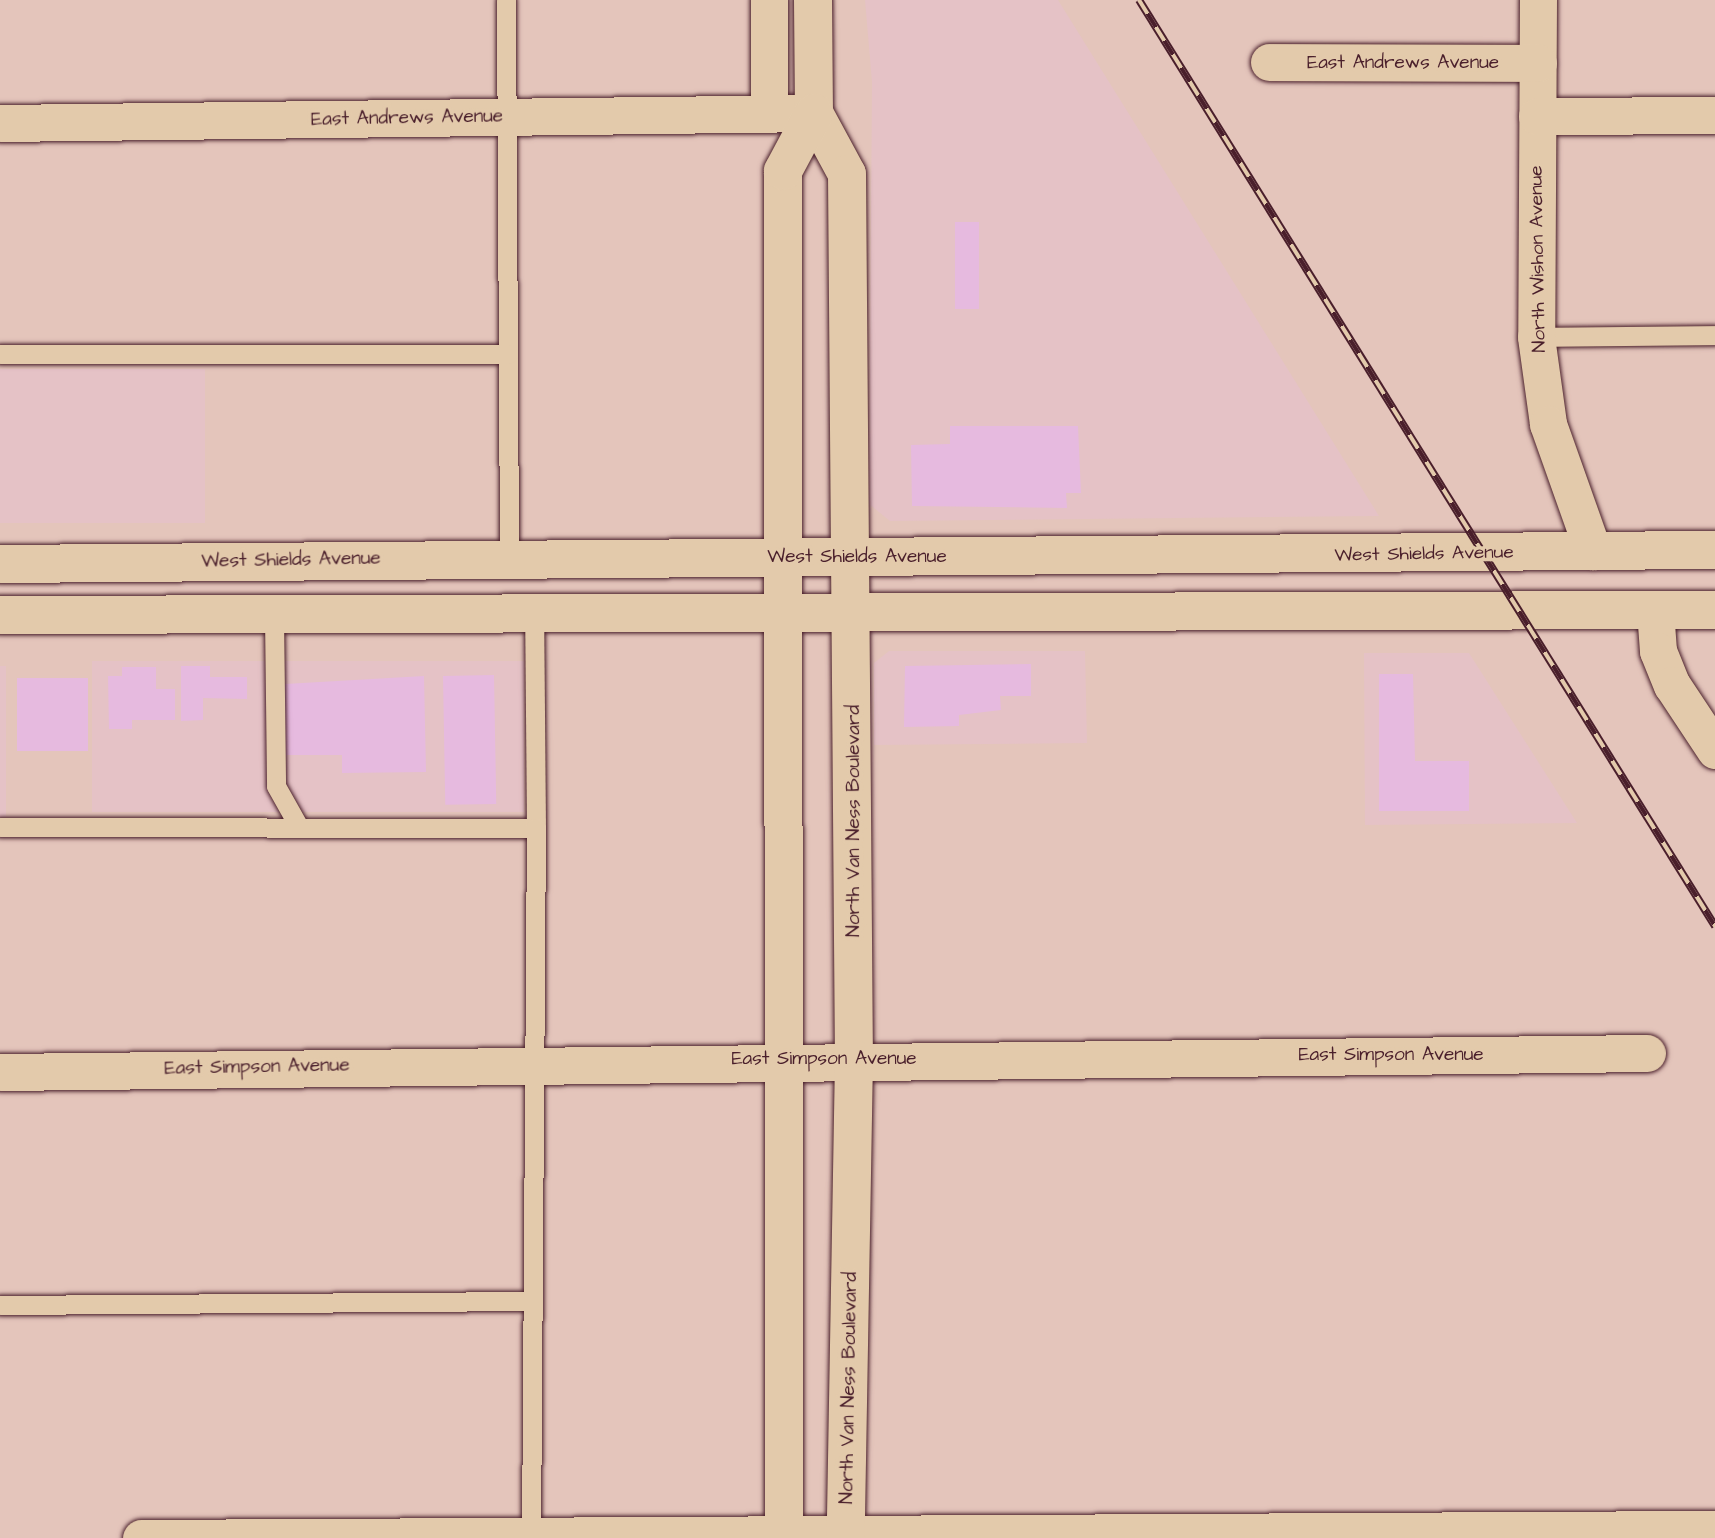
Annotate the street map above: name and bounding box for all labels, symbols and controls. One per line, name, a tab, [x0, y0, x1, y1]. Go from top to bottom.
street label: East Andrews Avenue	[1307, 52, 1499, 74]
street label: East Andrews Avenue	[311, 105, 503, 131]
street label: North Wishon Avenue	[1525, 165, 1551, 353]
street label: West Shields Avenue	[1334, 541, 1514, 567]
street label: West Shields Avenue	[767, 546, 947, 568]
street label: West Shields Avenue	[201, 547, 381, 573]
street label: North Van Ness Boulevard	[843, 705, 865, 937]
street label: East Simpson Avenue	[1298, 1044, 1484, 1066]
street label: East Simpson Avenue	[731, 1048, 917, 1070]
street label: East Simpson Avenue	[164, 1054, 350, 1080]
street label: North Van Ness Boulevard	[836, 1272, 862, 1504]

